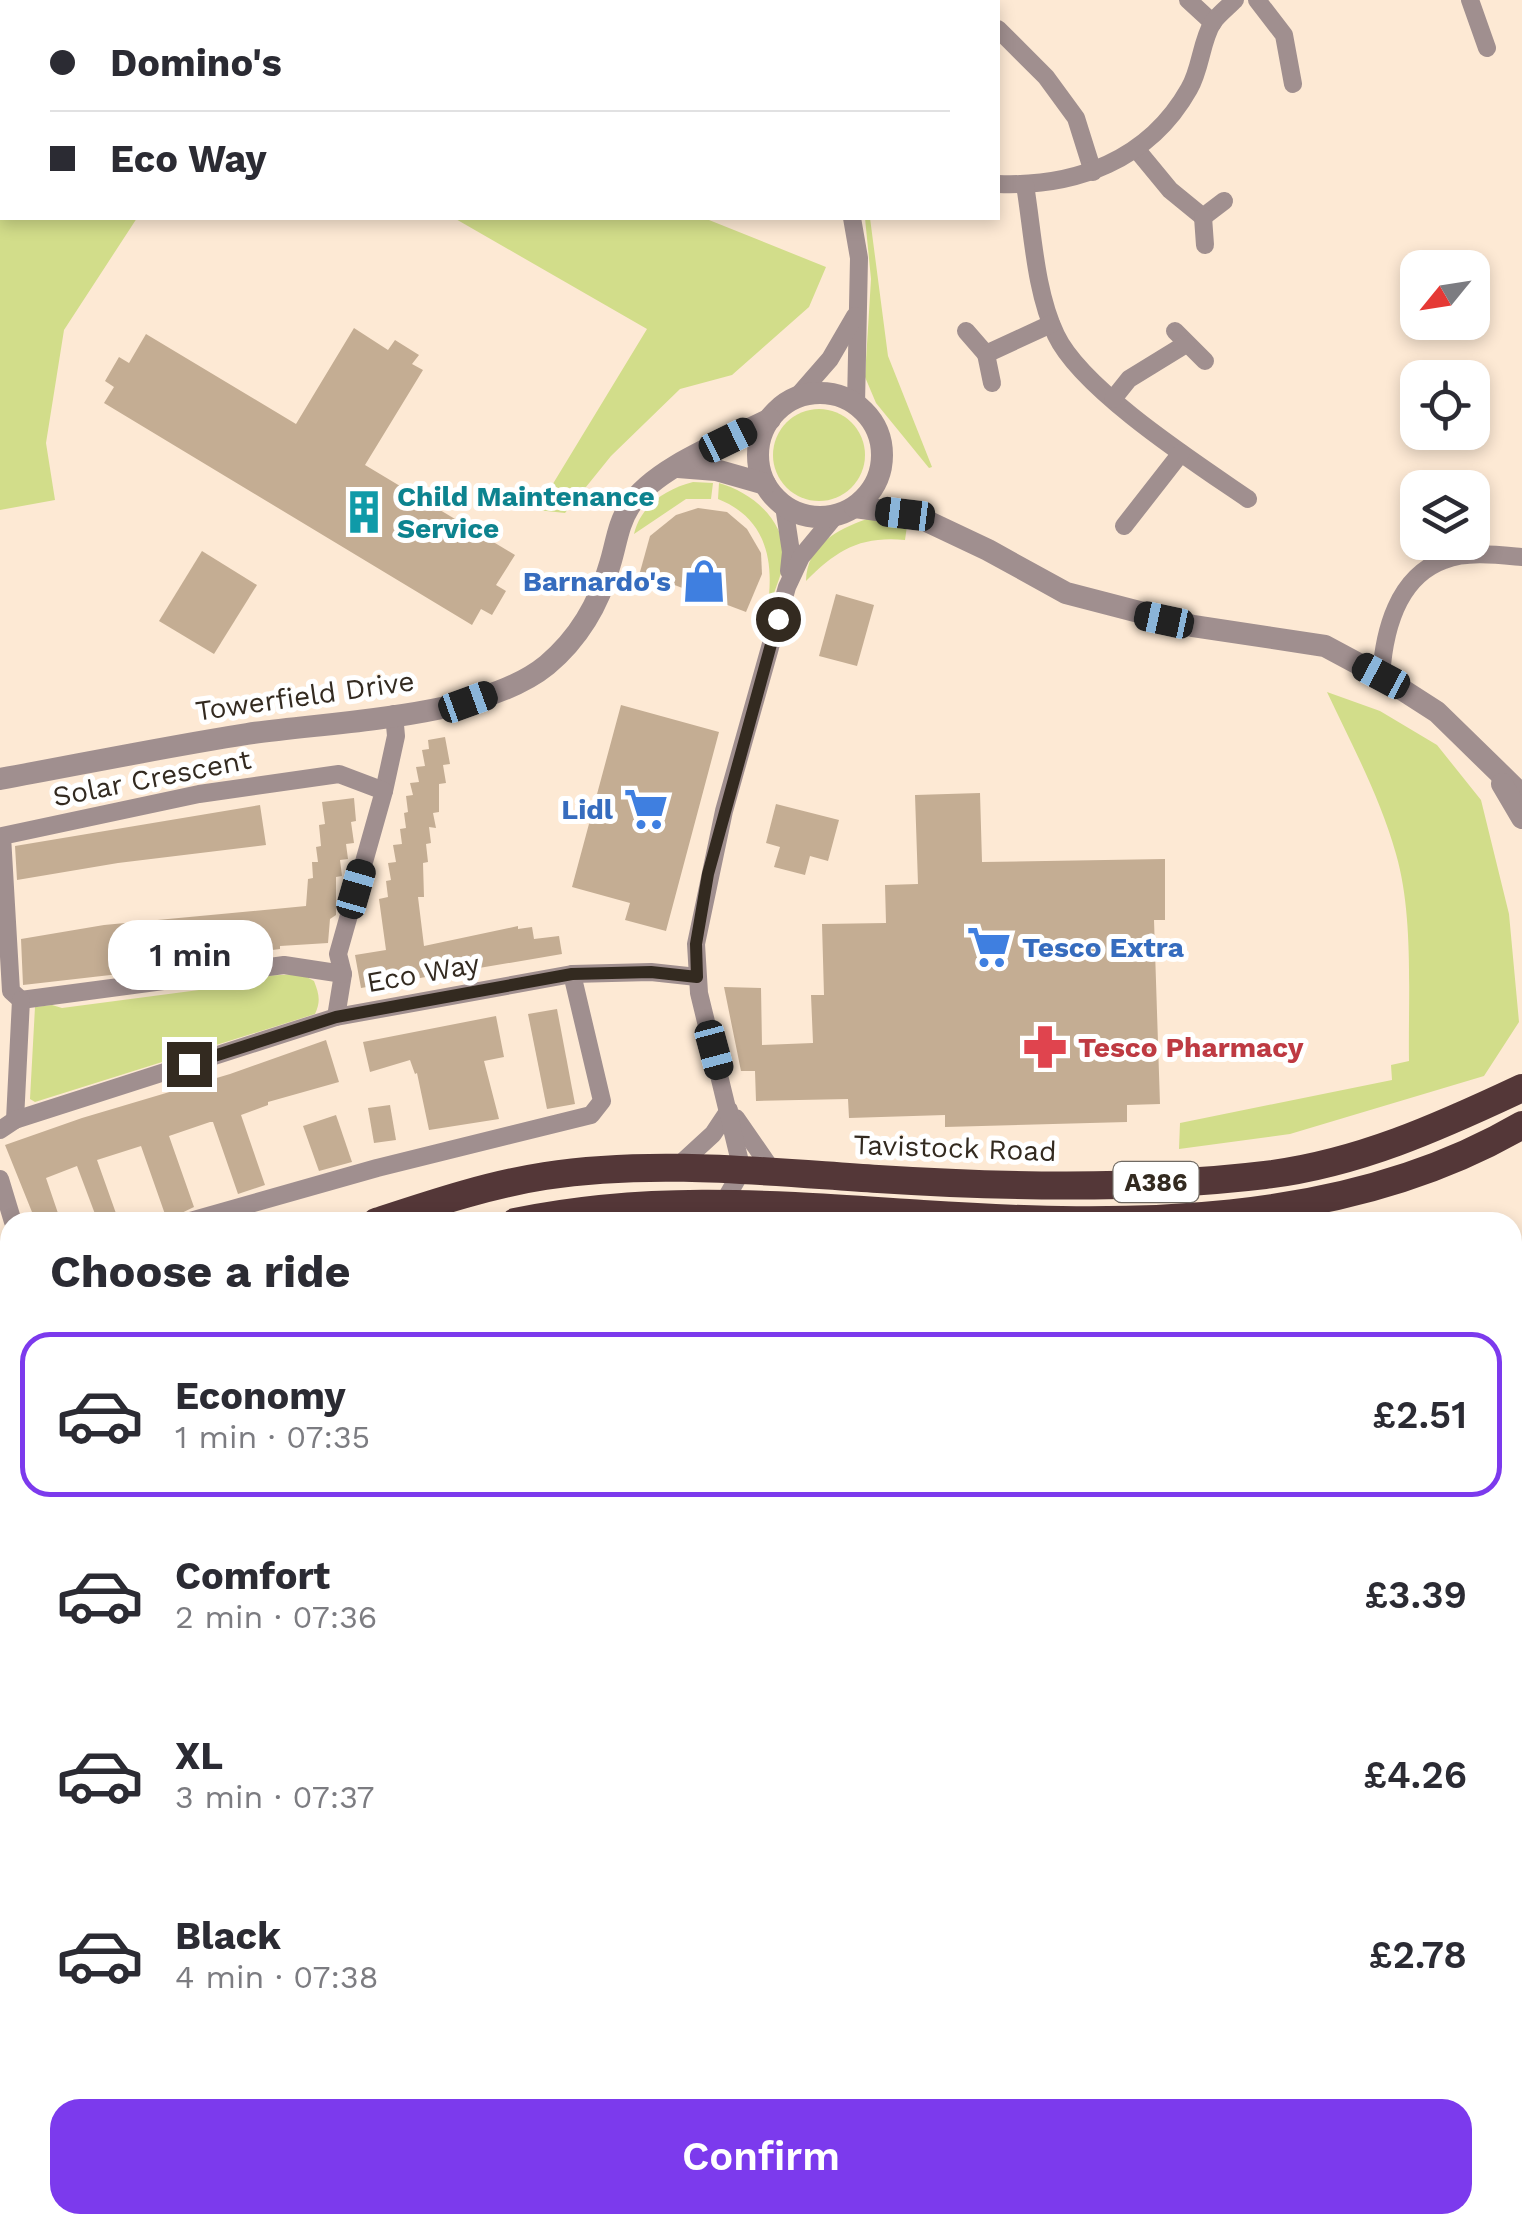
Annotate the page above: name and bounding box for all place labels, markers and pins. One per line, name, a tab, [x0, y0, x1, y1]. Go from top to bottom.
place label: Child Maintenance Service	[397, 480, 655, 545]
building icon: Child Maintenance Service	[340, 488, 388, 536]
shop icon: Barnardo's	[680, 557, 728, 605]
place label: Barnardo's	[523, 565, 671, 598]
supermarket icon: Lidl	[622, 785, 670, 833]
place label: Lidl	[561, 793, 614, 826]
supermarket icon: Tesco Extra	[965, 923, 1013, 971]
place label: Tesco Extra	[1022, 931, 1185, 964]
pharmacy icon: Tesco Pharmacy	[1021, 1023, 1069, 1071]
place label: Tesco Pharmacy	[1078, 1031, 1304, 1064]

